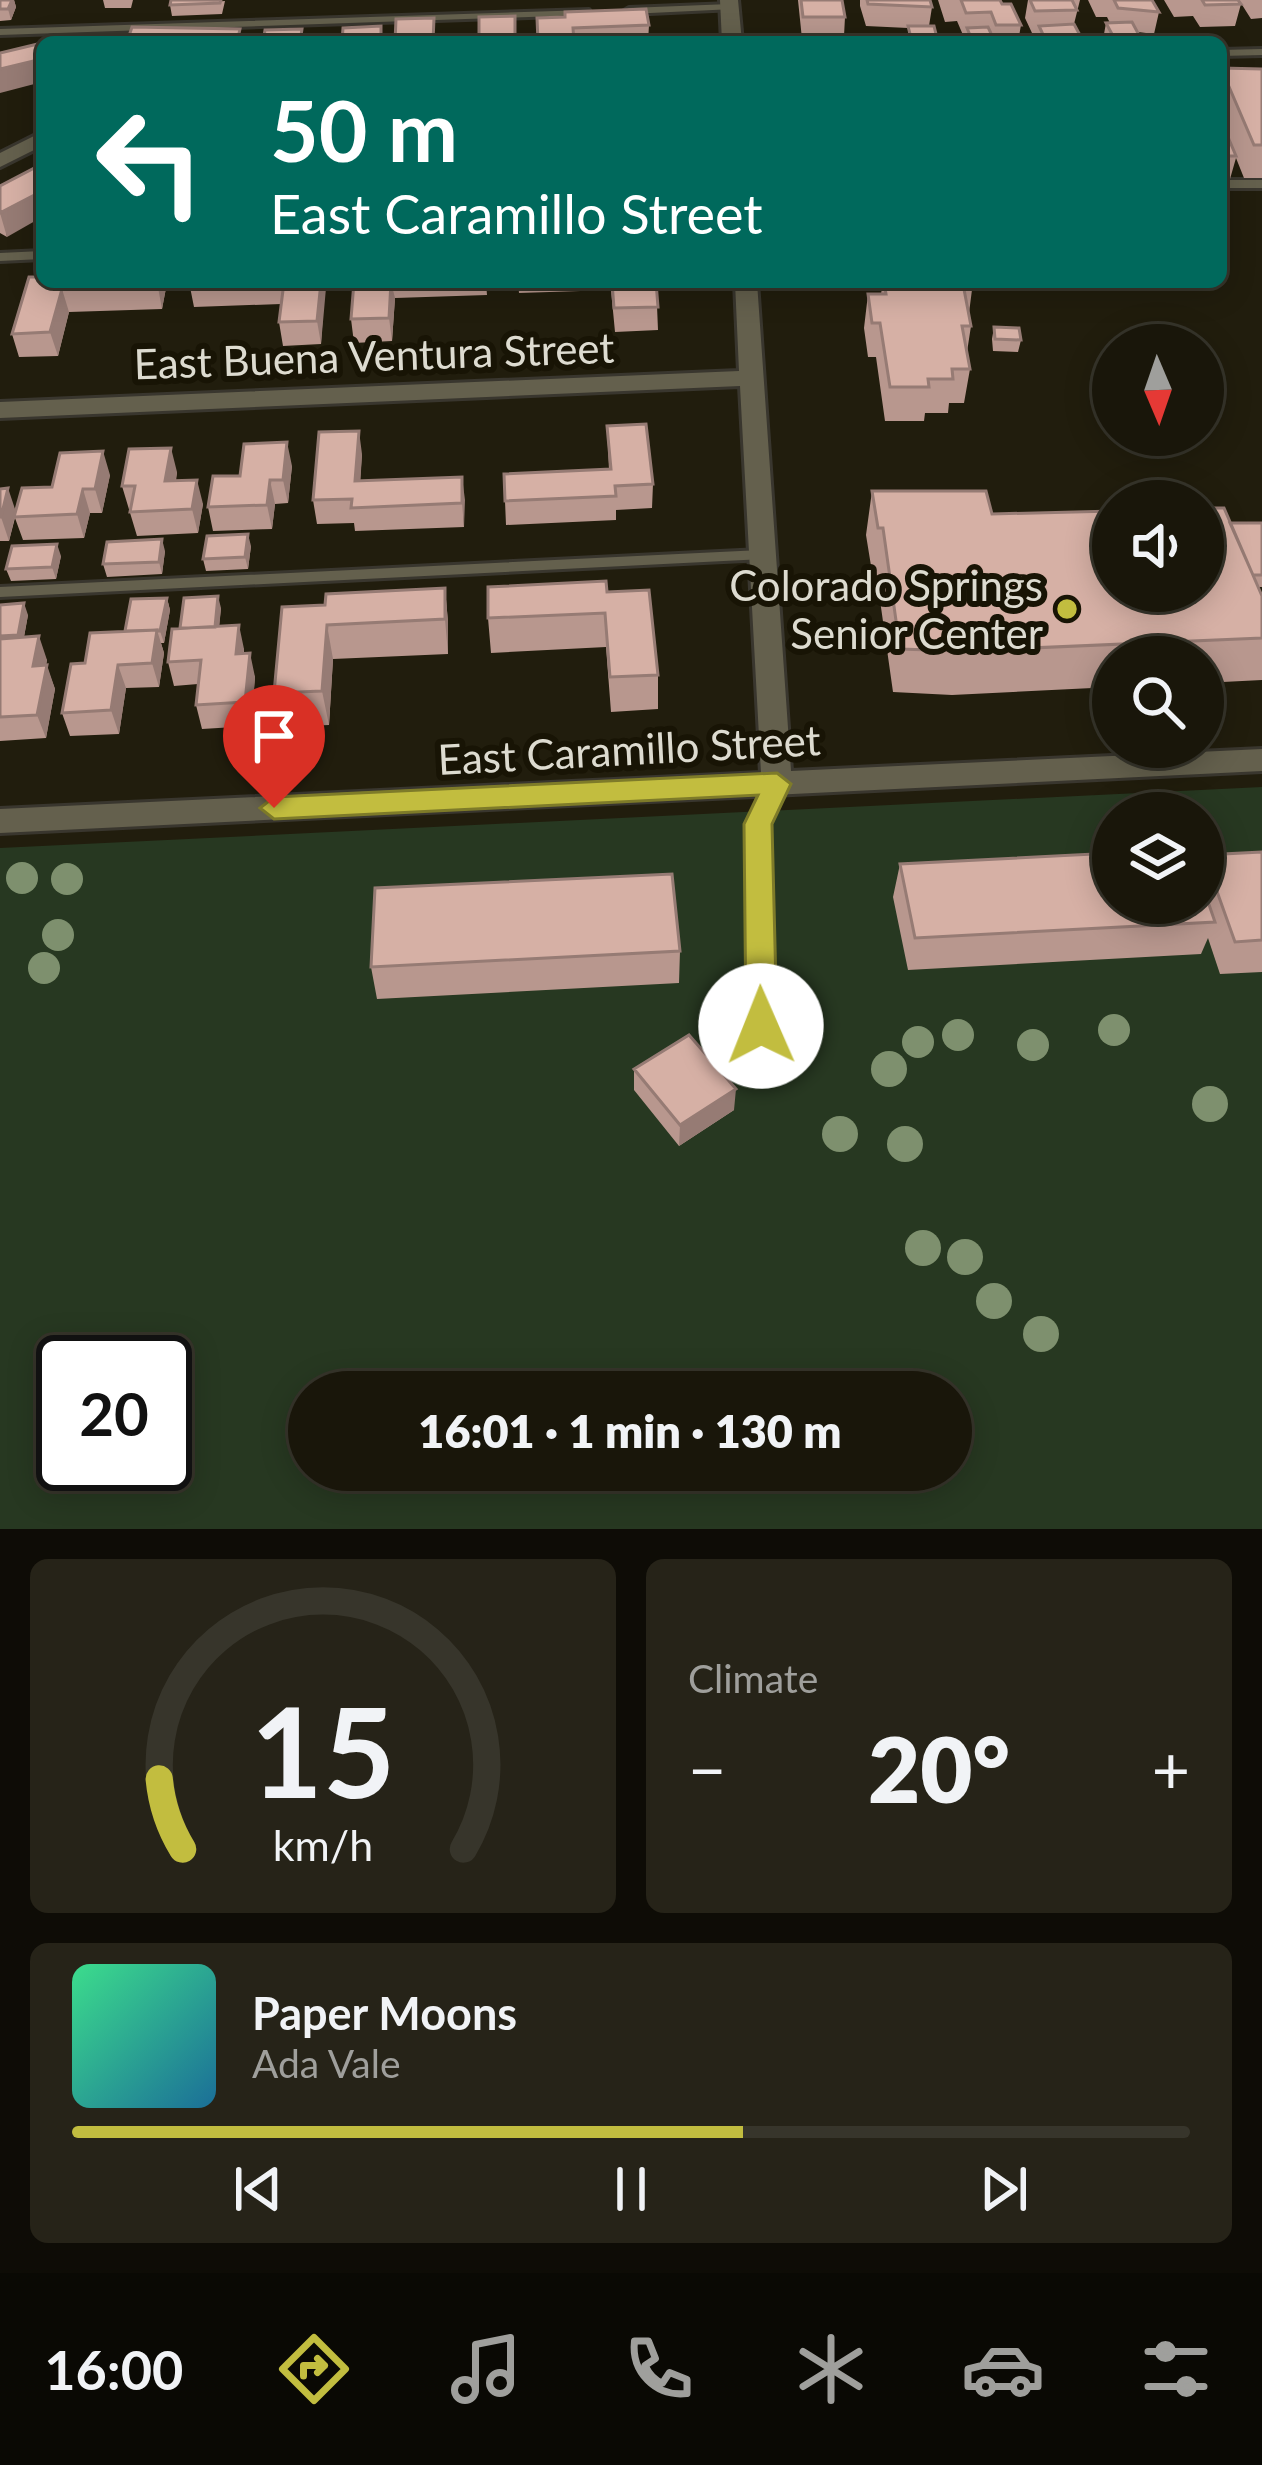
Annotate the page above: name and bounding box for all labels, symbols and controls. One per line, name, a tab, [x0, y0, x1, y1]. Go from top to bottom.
text: 50 m	[270, 79, 458, 180]
icon: left	[72, 84, 228, 240]
text: East Caramillo Street	[270, 181, 763, 246]
street label: East Buena Ventura Street	[133, 322, 615, 388]
north arrow	[1092, 324, 1224, 456]
map controls	[1092, 324, 1224, 924]
button: sound	[1092, 480, 1224, 612]
place label: Colorado Springs Senior Center	[729, 560, 1043, 658]
marker: Colorado Springs Senior Center	[1054, 596, 1080, 622]
button: search	[1092, 636, 1224, 768]
pin	[223, 685, 325, 808]
icon: arrive	[241, 703, 307, 769]
street label: East Caramillo Street	[436, 714, 822, 784]
button: layers	[1092, 792, 1224, 924]
position arrow	[698, 963, 824, 1089]
speed limit sign: 20	[36, 1335, 192, 1491]
text: 16:01 · 1 min · 130 m	[418, 1404, 842, 1458]
text: Climate	[688, 1655, 818, 1701]
text: 15	[251, 1675, 395, 1825]
text: 20°	[868, 1714, 1010, 1822]
text: −	[688, 1729, 726, 1808]
text: +	[1152, 1729, 1190, 1808]
text: km/h	[273, 1819, 373, 1870]
text: Paper Moons	[252, 1986, 517, 2040]
text: Ada Vale	[252, 2040, 401, 2086]
icon: previous	[225, 2156, 291, 2222]
icon: pause	[598, 2156, 664, 2222]
icon: next	[971, 2156, 1037, 2222]
icon: directions	[272, 2327, 356, 2411]
icon: music	[444, 2327, 528, 2411]
icon: phone	[617, 2327, 701, 2411]
icon: climate	[789, 2327, 873, 2411]
icon: car	[961, 2327, 1045, 2411]
icon: filters	[1134, 2327, 1218, 2411]
text: 16:00	[44, 2337, 183, 2402]

